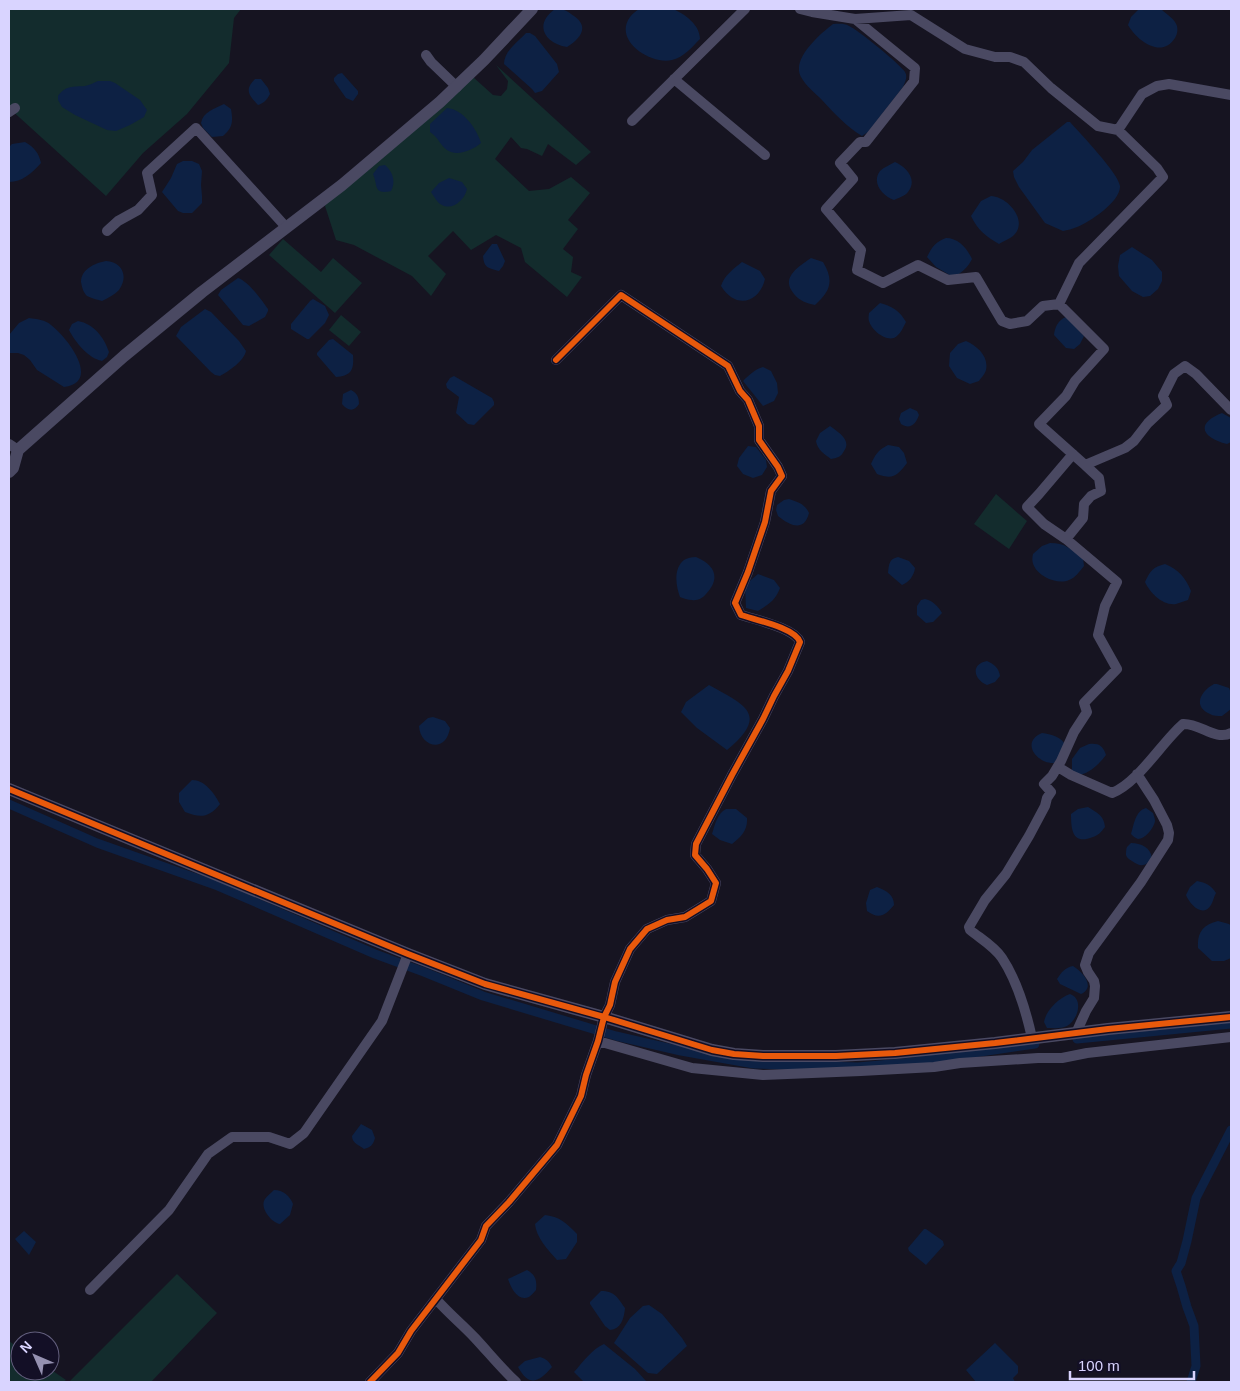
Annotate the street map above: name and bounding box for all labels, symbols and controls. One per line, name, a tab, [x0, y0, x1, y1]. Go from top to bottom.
north arrow	[10, 1331, 60, 1381]
text: N	[17, 1338, 35, 1356]
scale bar	[1070, 1348, 1194, 1380]
text: 100 m	[1078, 1357, 1120, 1374]

